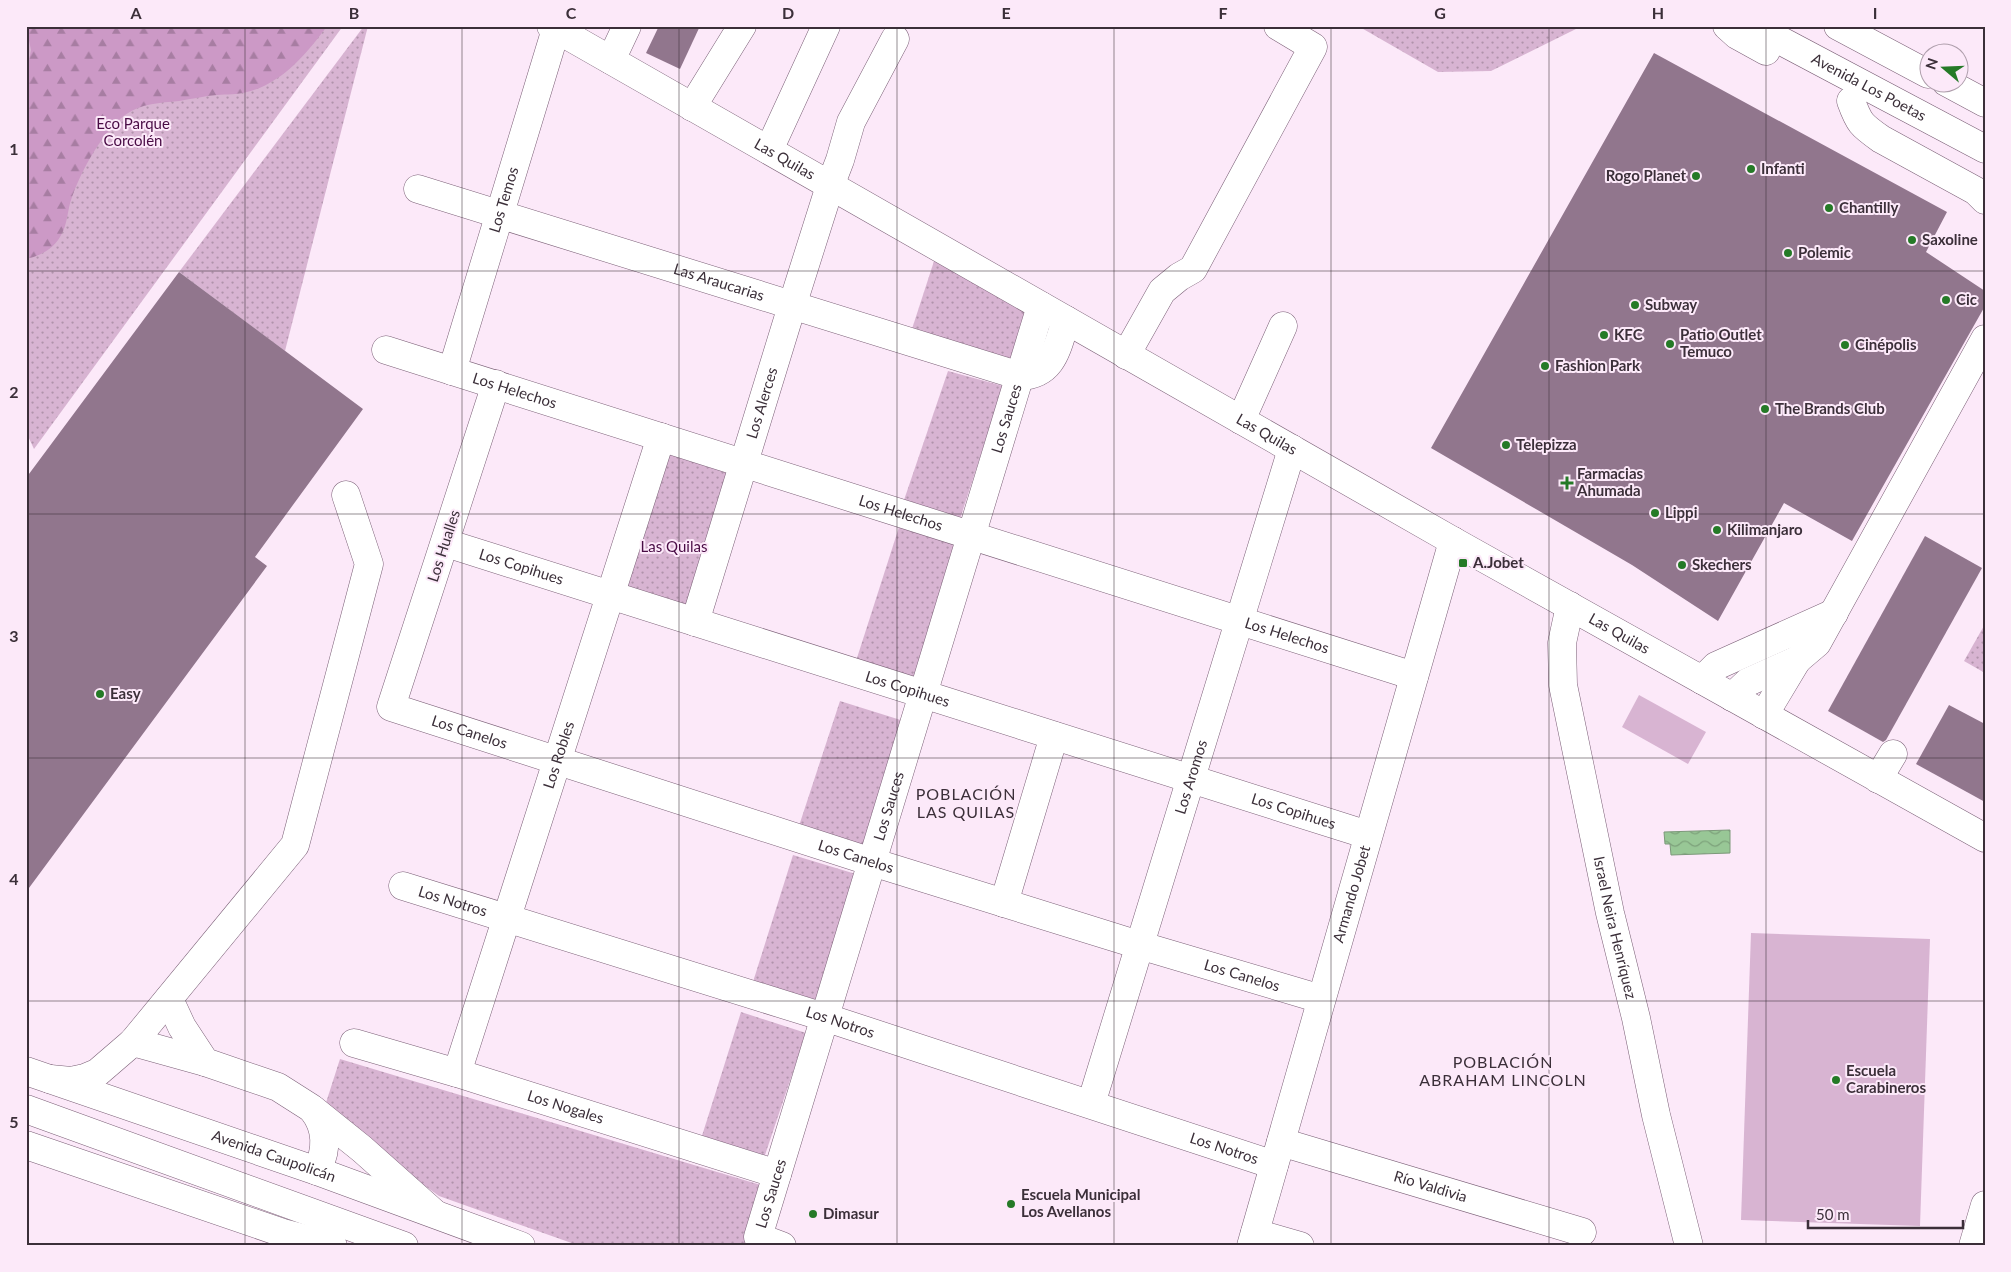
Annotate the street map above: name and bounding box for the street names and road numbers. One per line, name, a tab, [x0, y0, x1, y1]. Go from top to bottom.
street label: Avenida Los Poetas	[1809, 49, 1930, 124]
street label: Las Quilas	[752, 134, 819, 183]
street label: Los Temos	[485, 164, 522, 235]
street label: Las Araucarias	[672, 259, 767, 304]
street label: Los Alerces	[742, 365, 781, 441]
street label: Los Helechos	[471, 368, 559, 412]
street label: Los Sauces	[987, 382, 1025, 455]
street label: Las Quilas	[1234, 409, 1301, 458]
street label: Los Helechos	[857, 491, 945, 534]
street label: Los Hualles	[423, 507, 463, 584]
street label: Los Copihues	[477, 544, 566, 588]
street label: Las Quilas	[1586, 609, 1653, 657]
street label: Los Helechos	[1243, 613, 1331, 656]
street label: Los Copihues	[863, 666, 952, 710]
street label: Los Canelos	[430, 711, 510, 752]
street label: Los Robles	[539, 719, 577, 791]
street label: Los Aromos	[1171, 737, 1210, 816]
street label: Los Sauces	[869, 769, 907, 843]
street label: Los Copihues	[1249, 789, 1338, 832]
street label: Los Canelos	[816, 835, 896, 876]
street label: Armando Jobet	[1328, 843, 1373, 945]
street label: Israel Neira Henríquez	[1591, 854, 1641, 1001]
street label: Los Notros	[416, 881, 490, 920]
street label: Los Canelos	[1202, 955, 1282, 994]
street label: Los Notros	[804, 1002, 877, 1041]
street label: Los Nogales	[525, 1086, 606, 1127]
street label: Avenida Caupolicán	[210, 1126, 338, 1185]
street label: Los Notros	[1188, 1128, 1261, 1167]
street label: Los Sauces	[751, 1157, 789, 1230]
street label: Río Valdivia	[1392, 1166, 1470, 1205]

